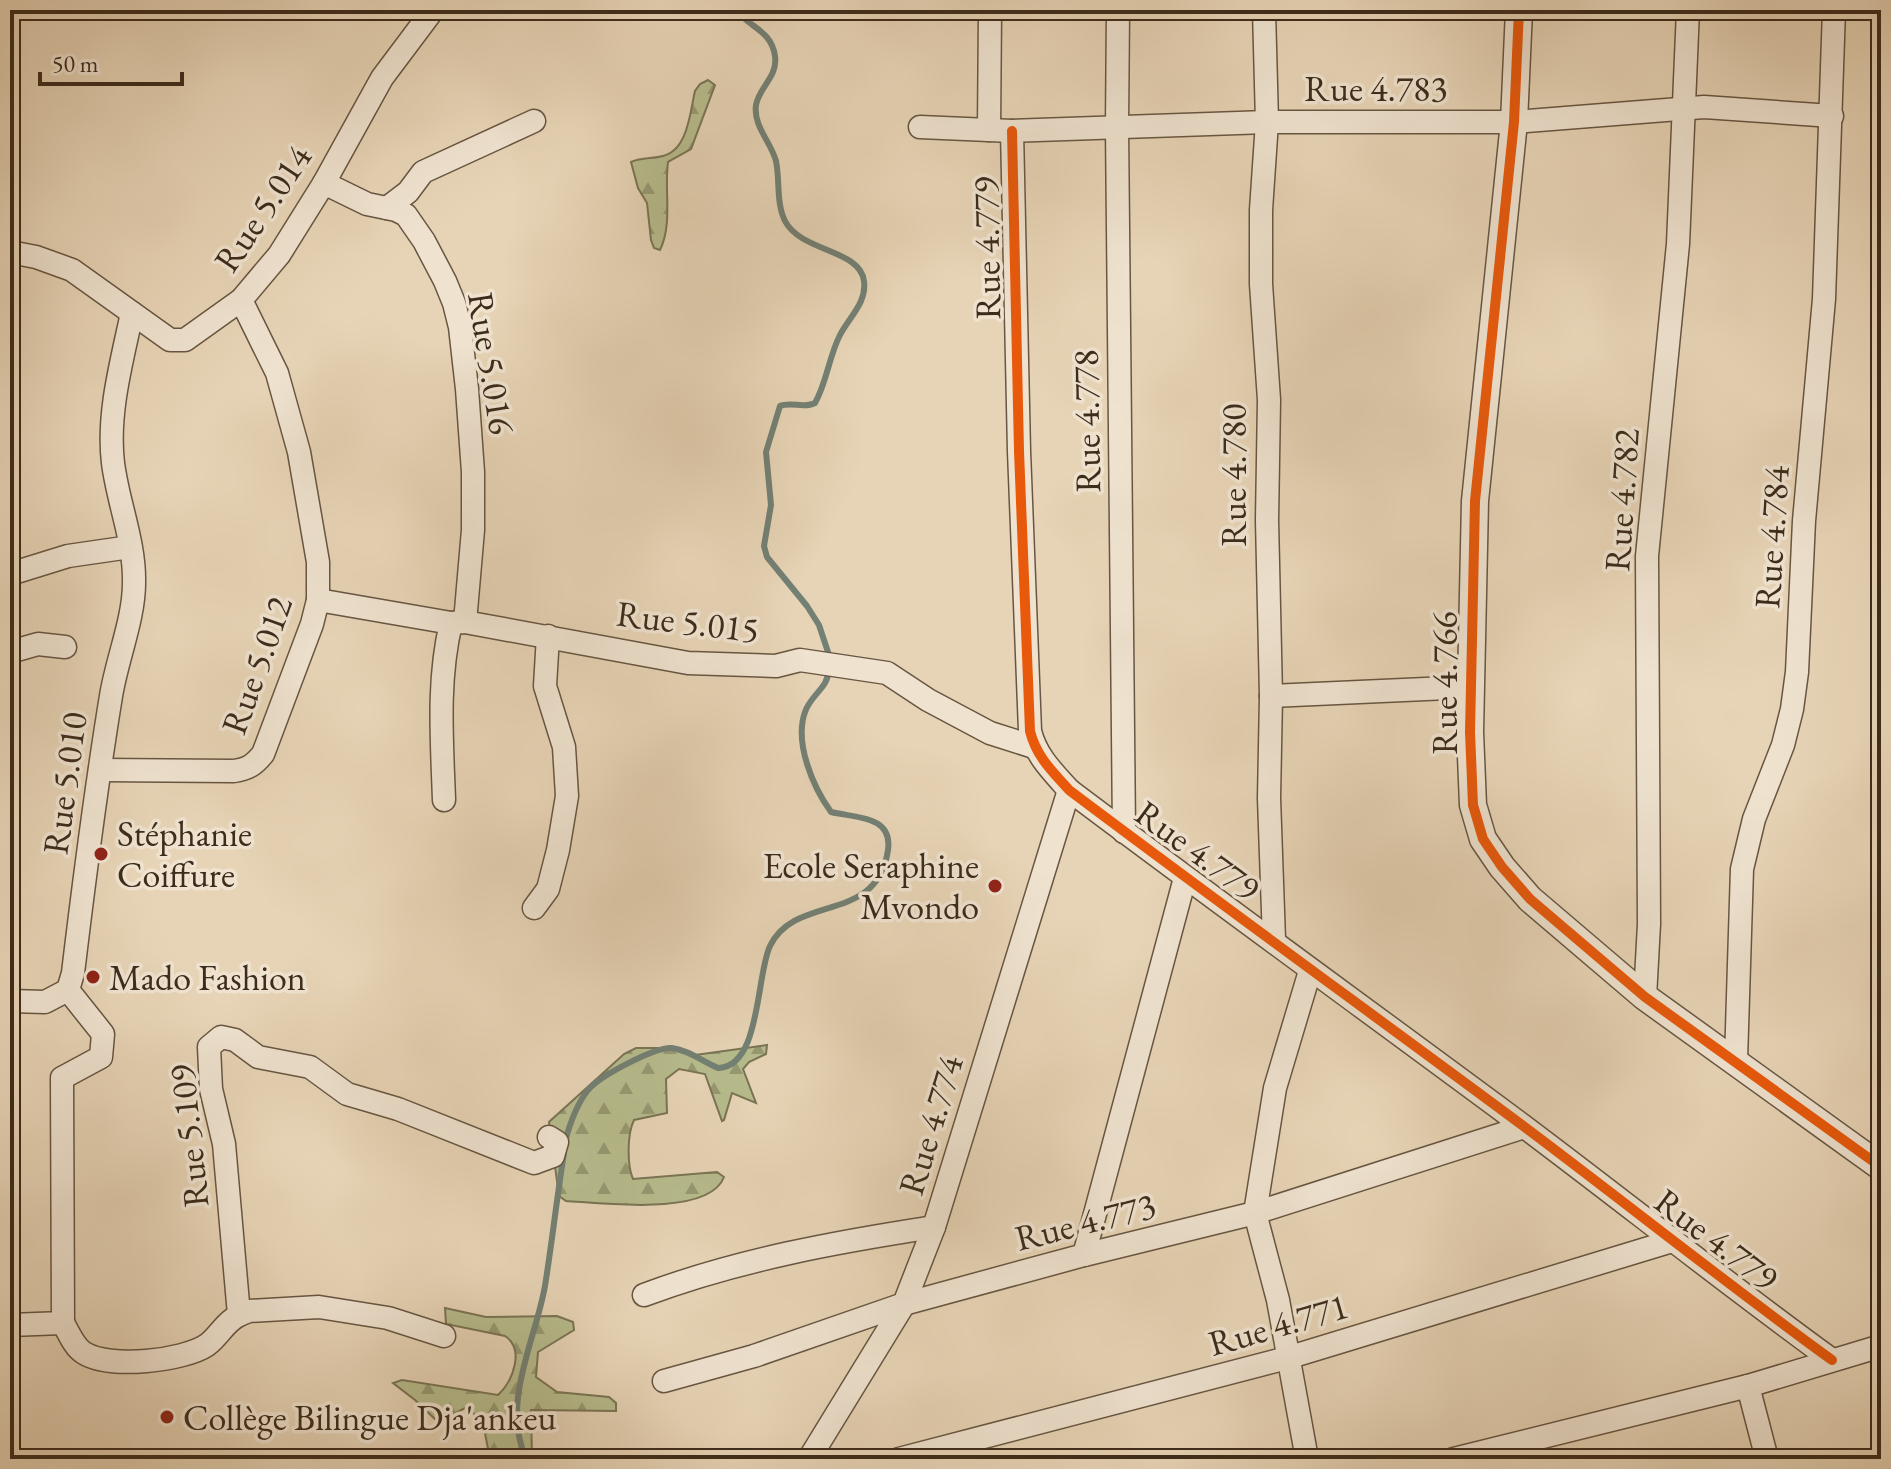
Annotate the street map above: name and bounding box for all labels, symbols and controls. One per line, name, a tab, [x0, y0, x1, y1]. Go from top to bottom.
scale bar	[40, 36, 182, 86]
text: 50 m	[52, 48, 99, 79]
street label: Rue 4.783	[1304, 65, 1448, 112]
street label: Rue 5.014	[203, 135, 322, 281]
street label: Rue 4.779	[962, 176, 1011, 320]
street label: Rue 5.016	[457, 289, 526, 438]
street label: Rue 4.778	[1062, 349, 1111, 493]
street label: Rue 4.780	[1210, 403, 1257, 547]
street label: Rue 4.782	[1593, 427, 1650, 573]
street label: Rue 4.784	[1743, 463, 1800, 610]
street label: Rue 5.015	[614, 589, 762, 654]
street label: Rue 5.012	[210, 590, 303, 741]
street label: Rue 4.766	[1421, 611, 1468, 755]
street label: Rue 5.010	[31, 709, 98, 857]
street label: Rue 4.779	[1126, 789, 1269, 912]
place label: Stéphanie Coiffure	[117, 810, 252, 898]
place label: Ecole Seraphine Mvondo	[763, 842, 979, 930]
marker: Stéphanie Coiffure	[92, 845, 110, 863]
marker: Ecole Seraphine Mvondo	[986, 877, 1004, 895]
place label: Mado Fashion	[109, 954, 306, 1001]
marker: Mado Fashion	[84, 968, 102, 986]
street label: Rue 4.774	[887, 1049, 974, 1201]
street label: Rue 5.109	[158, 1062, 219, 1210]
street label: Rue 4.779	[1645, 1178, 1788, 1301]
street label: Rue 4.773	[1010, 1181, 1160, 1262]
street label: Rue 4.771	[1203, 1282, 1353, 1367]
place label: Collège Bilingue Dja'ankeu	[183, 1394, 556, 1441]
marker: Collège Bilingue Dja'ankeu	[158, 1408, 176, 1426]

